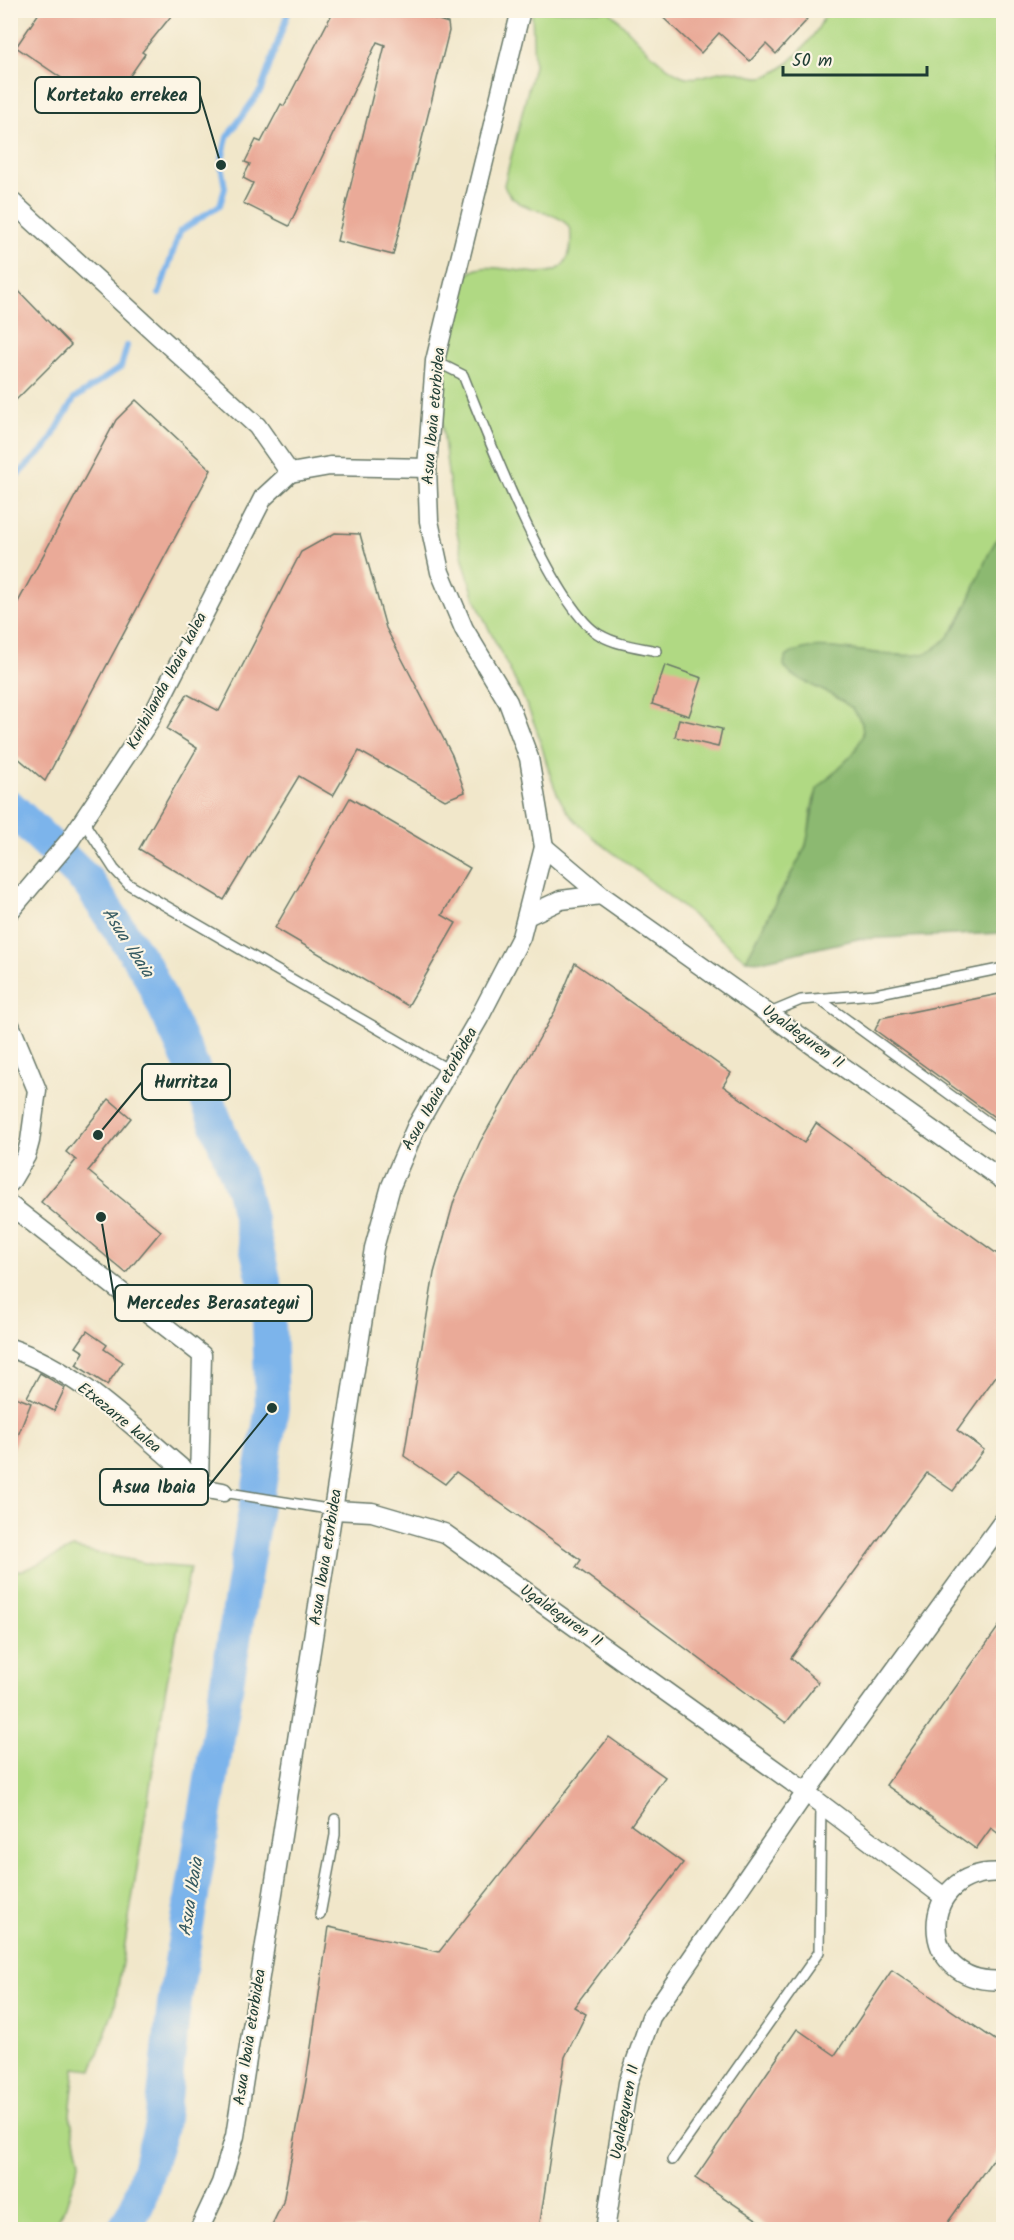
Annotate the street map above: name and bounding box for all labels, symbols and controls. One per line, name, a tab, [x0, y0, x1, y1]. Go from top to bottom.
scale bar	[783, 39, 927, 77]
text: 50 m	[792, 47, 832, 76]
callout: Kortetako errekea	[35, 77, 200, 113]
text: Kortetako errekea	[46, 82, 188, 111]
street label: Asua Ibaia etorbidea	[416, 346, 452, 486]
street label: Kuribilanda Ibaia kalea	[120, 608, 214, 754]
water label: Asua Ibaia	[93, 902, 162, 985]
street label: Ugaldeguren II	[757, 999, 849, 1075]
street label: Asua Ibaia etorbidea	[396, 1023, 484, 1155]
callout: Hurritza	[142, 1064, 230, 1100]
text: Hurritza	[154, 1069, 218, 1098]
callout: Mercedes Berasategui	[115, 1285, 312, 1321]
text: Mercedes Berasategui	[127, 1290, 300, 1319]
street label: Etxezarre kalea	[72, 1376, 166, 1460]
callout: Asua Ibaia	[100, 1469, 208, 1505]
text: Asua Ibaia	[112, 1474, 196, 1503]
street label: Asua Ibaia etorbidea	[303, 1487, 349, 1627]
street label: Ugaldeguren II	[514, 1578, 608, 1654]
water label: Asua Ibaia	[171, 1854, 213, 1938]
street label: Asua Ibaia etorbidea	[227, 1967, 273, 2107]
street label: Ugaldeguren II	[604, 2062, 646, 2162]

